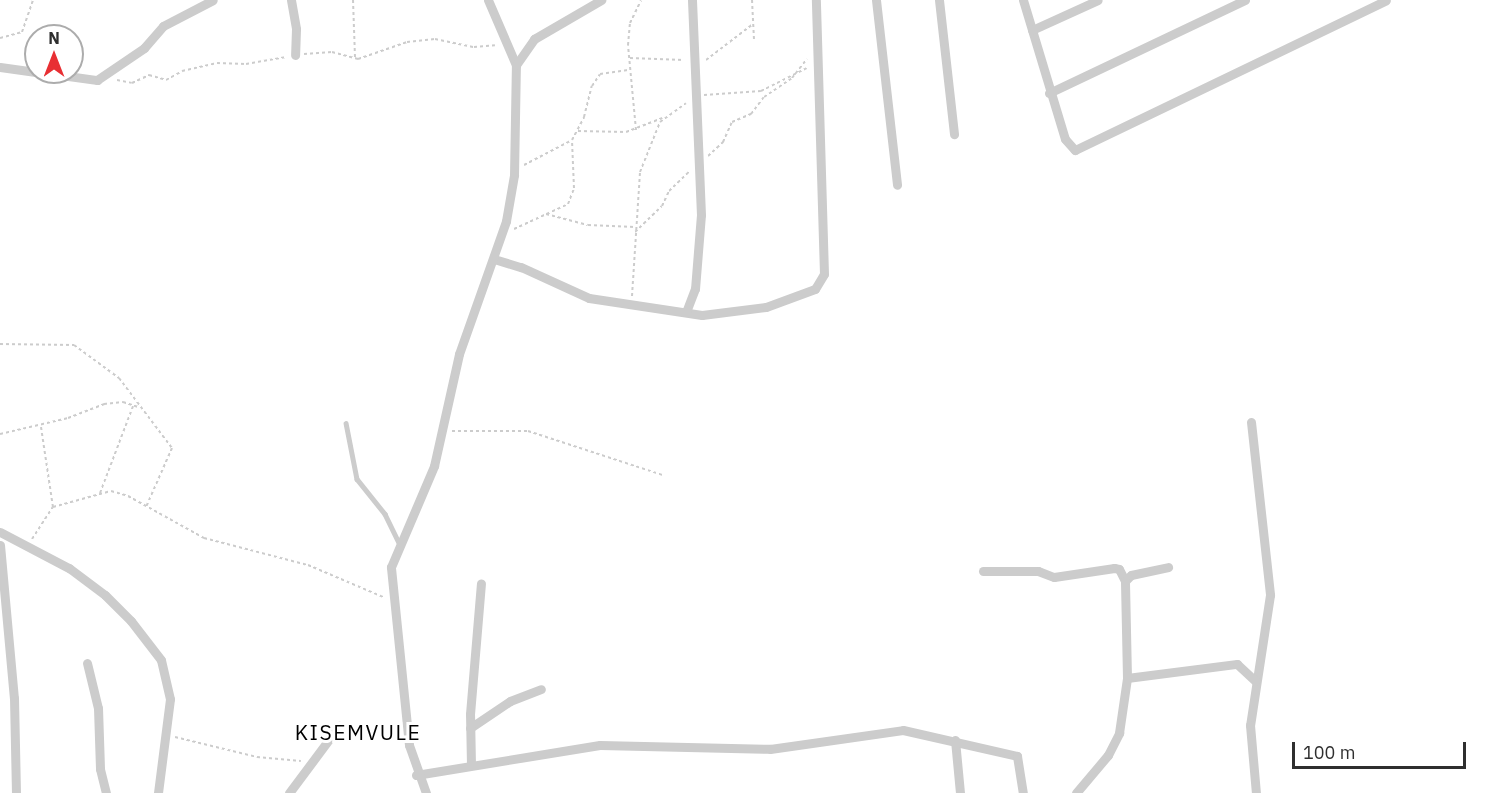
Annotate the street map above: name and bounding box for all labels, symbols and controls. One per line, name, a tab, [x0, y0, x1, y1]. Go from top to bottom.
north arrow	[24, 24, 84, 84]
text: N	[48, 28, 60, 48]
district label: KISEMVULE	[295, 719, 421, 745]
scale bar	[1295, 730, 1469, 768]
text: 100 m	[1303, 741, 1355, 764]

